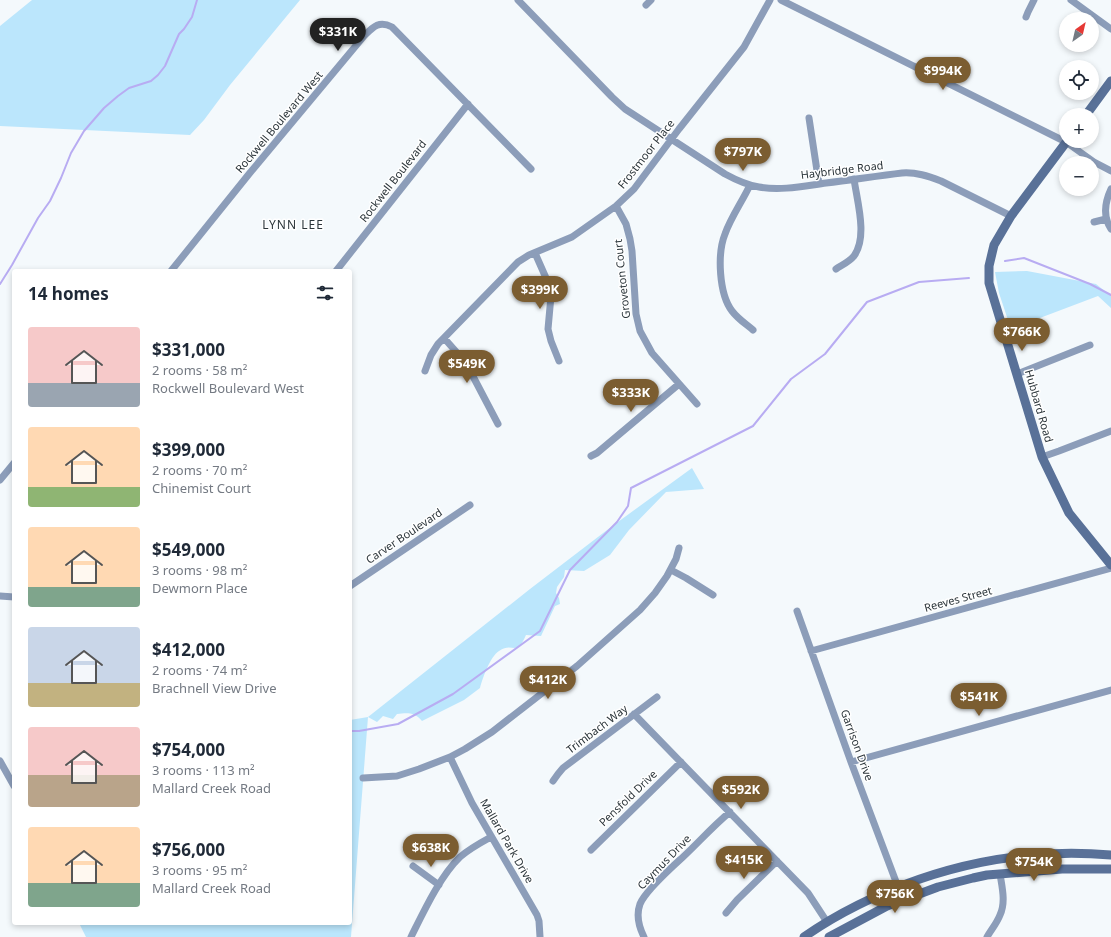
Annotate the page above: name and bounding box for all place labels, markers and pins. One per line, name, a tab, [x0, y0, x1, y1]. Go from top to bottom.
pin: $331K	[310, 18, 366, 52]
pin: $994K	[915, 57, 971, 91]
pin: $797K	[715, 138, 771, 172]
pin: $399K	[512, 276, 568, 310]
pin: $766K	[994, 318, 1050, 352]
pin: $549K	[439, 350, 495, 384]
pin: $333K	[603, 379, 659, 413]
pin: $412K	[520, 666, 576, 700]
pin: $541K	[951, 683, 1007, 717]
pin: $592K	[713, 776, 769, 810]
pin: $638K	[403, 834, 459, 868]
pin: $415K	[716, 846, 772, 880]
pin: $754K	[1006, 848, 1062, 882]
pin: $756K	[867, 880, 923, 914]

